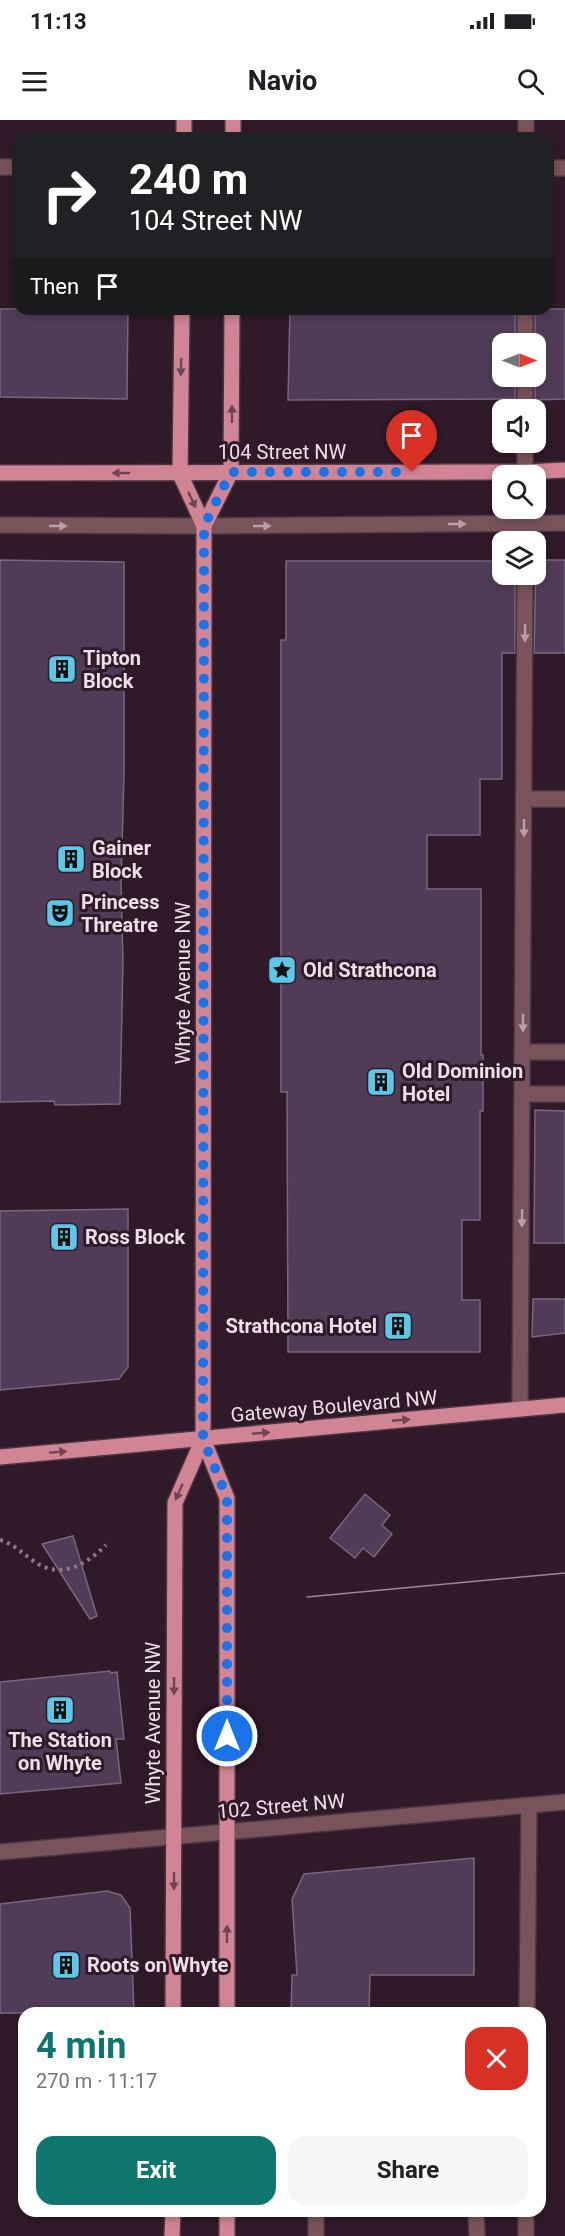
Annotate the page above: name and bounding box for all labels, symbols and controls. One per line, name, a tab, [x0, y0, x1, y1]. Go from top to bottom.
text: 11:13	[30, 9, 87, 34]
icon: menu	[18, 65, 51, 98]
text: Navio	[248, 65, 317, 97]
icon: search	[514, 65, 547, 98]
text: 240 m	[129, 155, 248, 204]
icon: right	[30, 156, 108, 234]
text: 104 Street NW	[129, 205, 302, 237]
icon: arrive	[91, 270, 124, 303]
text: Then	[30, 274, 79, 299]
north arrow	[492, 333, 546, 387]
map controls	[492, 333, 546, 585]
one-way arrow	[176, 358, 186, 377]
button: sound	[492, 399, 546, 453]
one-way arrow	[227, 404, 237, 423]
pin	[386, 410, 437, 472]
icon: arrive	[395, 419, 428, 452]
street label: 104 Street NW	[218, 440, 346, 464]
button: search	[492, 465, 546, 519]
one-way arrow	[112, 469, 131, 478]
one-way arrow	[187, 491, 197, 509]
one-way arrow	[448, 519, 467, 529]
one-way arrow	[49, 521, 68, 531]
one-way arrow	[253, 521, 272, 531]
button: layers	[492, 531, 546, 585]
one-way arrow	[520, 623, 530, 642]
place label: Tipton Block	[83, 646, 141, 693]
building icon: Tipton Block	[46, 653, 78, 685]
one-way arrow	[519, 818, 529, 837]
place label: Gainer Block	[92, 836, 152, 883]
building icon: Gainer Block	[55, 843, 87, 875]
place label: Princess Threatre	[81, 890, 160, 937]
theatre icon: Princess Threatre	[44, 897, 76, 929]
street label: Whyte Avenue NW	[171, 901, 195, 1064]
place icon: Old Strathcona	[266, 954, 298, 986]
place label: Old Strathcona	[303, 958, 437, 982]
one-way arrow	[518, 1013, 528, 1032]
place label: Old Dominion Hotel	[402, 1059, 523, 1106]
building icon: Old Dominion Hotel	[365, 1066, 397, 1098]
one-way arrow	[517, 1208, 527, 1227]
building icon: Ross Block	[48, 1221, 80, 1253]
place label: Ross Block	[85, 1225, 185, 1249]
building icon: Strathcona Hotel	[382, 1310, 414, 1342]
place label: Strathcona Hotel	[225, 1314, 377, 1338]
street label: Gateway Boulevard NW	[230, 1385, 439, 1427]
one-way arrow	[391, 1415, 410, 1425]
one-way arrow	[252, 1428, 271, 1438]
one-way arrow	[49, 1447, 68, 1457]
one-way arrow	[175, 1484, 184, 1501]
street label: Whyte Avenue NW	[141, 1641, 165, 1804]
one-way arrow	[169, 1677, 179, 1696]
building icon: The Station on Whyte	[44, 1694, 76, 1726]
position arrow	[195, 1704, 259, 1768]
place label: The Station on Whyte	[8, 1728, 112, 1775]
street label: 102 Street NW	[216, 1788, 346, 1824]
one-way arrow	[169, 1872, 179, 1891]
one-way arrow	[222, 1924, 232, 1943]
building icon: Roots on Whyte	[50, 1949, 82, 1981]
place label: Roots on Whyte	[87, 1953, 228, 1977]
text: 4 min	[36, 2025, 127, 2067]
button: close	[465, 2027, 528, 2090]
text: 270 m · 11:17	[36, 2069, 157, 2093]
button: Exit	[36, 2136, 276, 2205]
button: Share	[288, 2136, 528, 2205]

